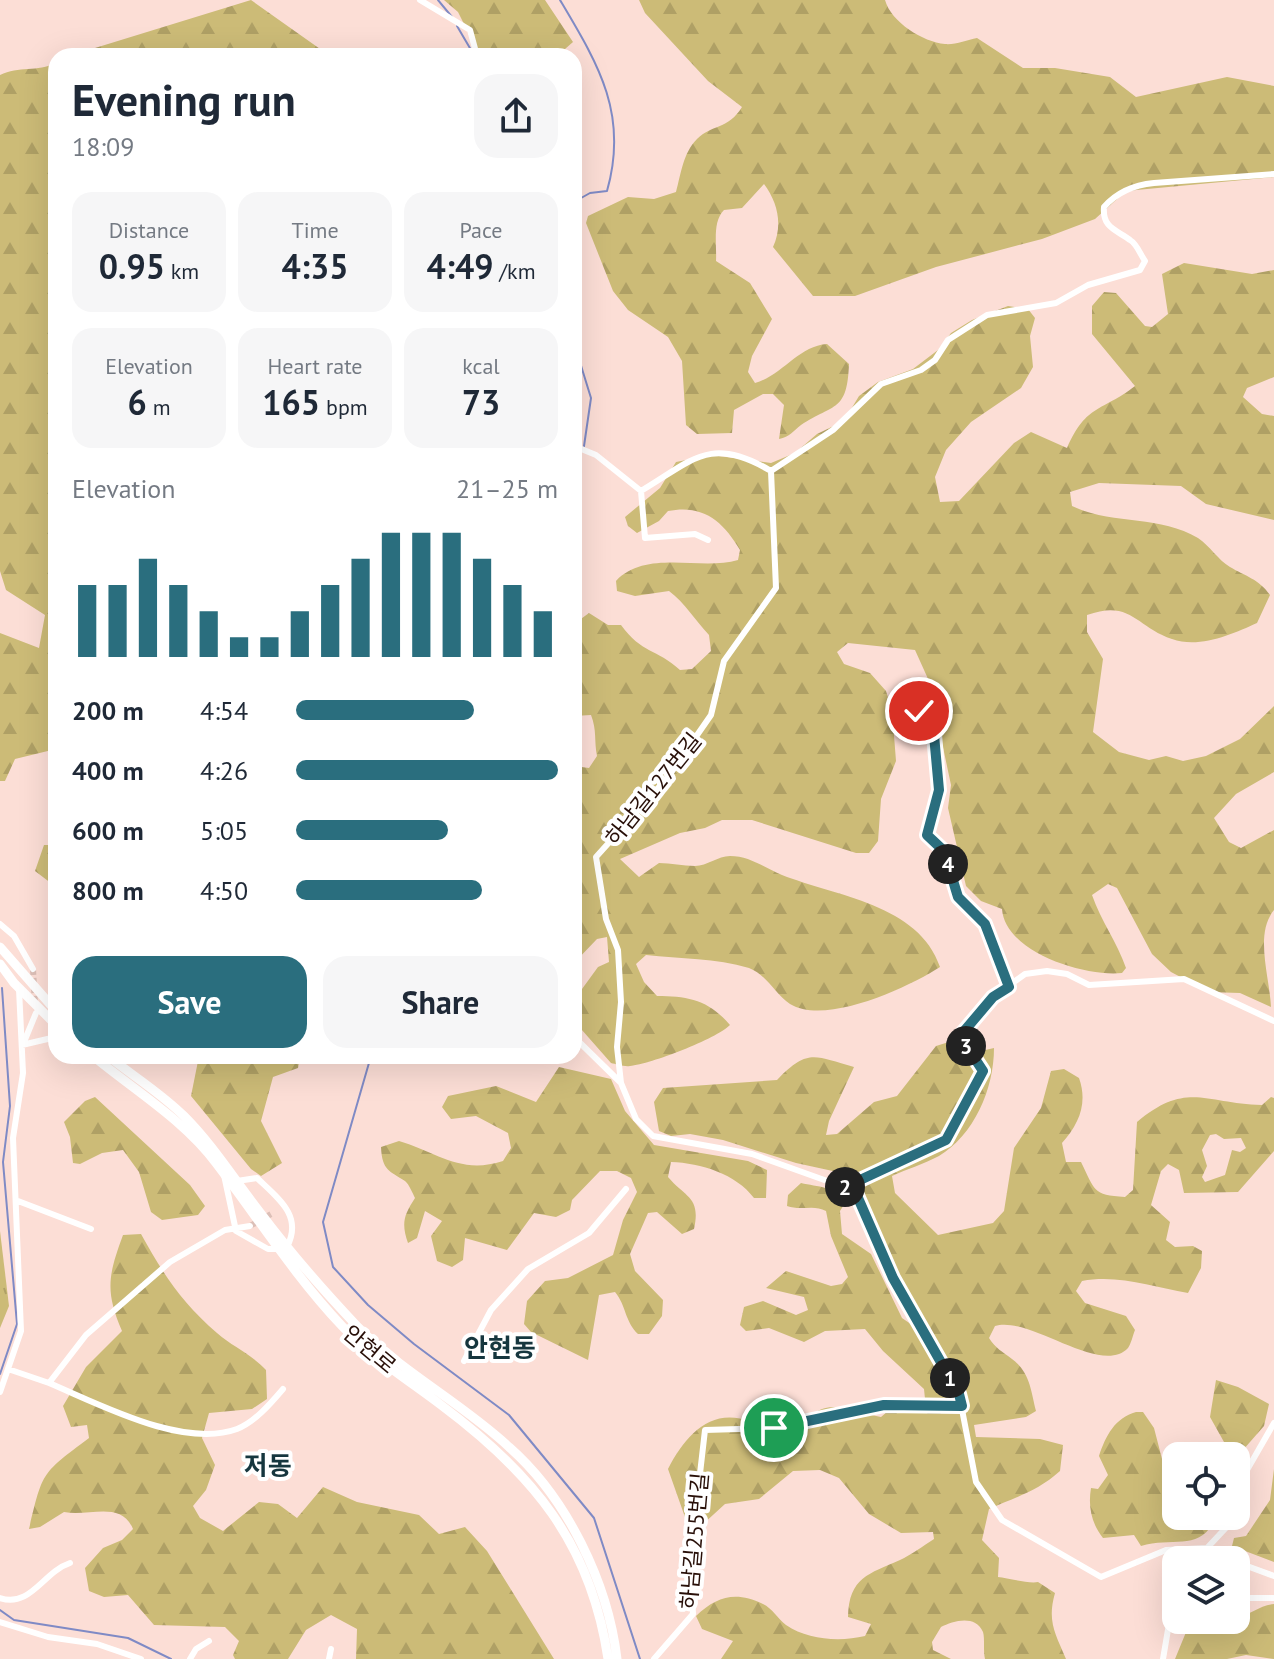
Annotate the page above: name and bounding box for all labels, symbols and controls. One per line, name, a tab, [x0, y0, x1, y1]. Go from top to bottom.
text: Evening run	[72, 71, 296, 128]
button: share	[474, 74, 558, 158]
text: 18:09	[72, 130, 134, 163]
text: Distance	[109, 216, 189, 244]
text: Time	[291, 216, 339, 244]
text: Pace	[459, 216, 503, 244]
text: 0.95	[99, 244, 165, 288]
text: 4:35	[282, 244, 348, 288]
text: 4:49	[426, 244, 493, 288]
text: km	[165, 257, 199, 285]
text: /km	[493, 257, 536, 285]
text: Elevation	[105, 352, 193, 380]
text: Heart rate	[267, 352, 363, 380]
text: kcal	[462, 352, 500, 380]
text: 6	[127, 380, 147, 424]
text: 165	[262, 380, 320, 424]
text: 73	[462, 380, 500, 424]
text: m	[147, 393, 171, 421]
text: bpm	[320, 393, 368, 421]
text: Elevation	[72, 472, 176, 505]
text: 21–25 m	[456, 472, 558, 505]
pin	[885, 677, 953, 745]
icon: check	[897, 689, 941, 733]
text: 200 m	[72, 694, 144, 727]
text: 4:54	[200, 694, 248, 727]
street label: 하남길127번길	[599, 727, 707, 851]
text: 400 m	[72, 754, 144, 787]
text: 4:26	[200, 754, 248, 787]
text: 600 m	[72, 814, 144, 847]
text: 5:05	[200, 814, 248, 847]
pin: 4	[928, 844, 968, 884]
text: 4	[942, 850, 954, 878]
text: 800 m	[72, 874, 144, 907]
text: 4:50	[200, 874, 248, 907]
button: Save	[72, 956, 307, 1048]
button: Share	[323, 956, 558, 1048]
pin: 3	[946, 1026, 986, 1066]
text: 3	[960, 1032, 972, 1060]
pin: 2	[825, 1167, 865, 1207]
text: 2	[839, 1173, 851, 1201]
street label: 안현로	[338, 1319, 402, 1379]
district label: 안현동	[464, 1331, 536, 1364]
pin: 1	[930, 1358, 970, 1398]
text: 1	[944, 1364, 956, 1392]
pin	[740, 1394, 808, 1462]
icon: arrive	[752, 1406, 796, 1450]
map controls	[1162, 1442, 1250, 1634]
button: locate	[1162, 1442, 1250, 1530]
district label: 저동	[244, 1449, 292, 1482]
street label: 하남길255번길	[674, 1471, 714, 1611]
button: layers	[1162, 1546, 1250, 1634]

